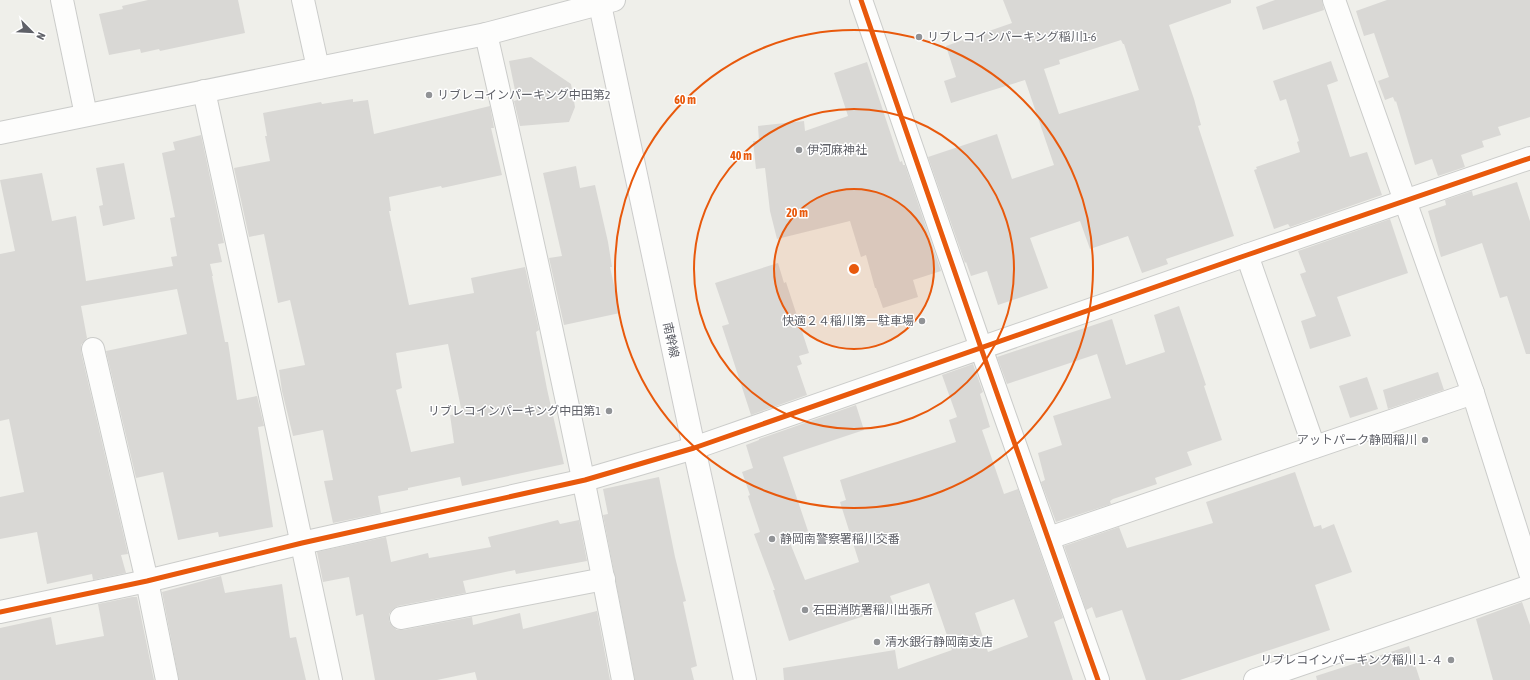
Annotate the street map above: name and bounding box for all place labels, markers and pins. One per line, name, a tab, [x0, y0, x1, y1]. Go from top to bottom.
place label: リブレコインパーキング稲川1-6	[927, 30, 1097, 44]
marker: リブレコインパーキング稲川1-6	[914, 32, 924, 42]
place label: リブレコインパーキング中田第2	[437, 88, 610, 102]
marker: リブレコインパーキング中田第2	[424, 90, 434, 100]
place label: 伊河麻神社	[807, 143, 867, 157]
marker: 伊河麻神社	[794, 145, 804, 155]
centre of rings	[847, 262, 861, 276]
place label: 快適２４稲川第一駐車場	[782, 314, 914, 328]
marker: 快適２４稲川第一駐車場	[917, 316, 927, 326]
place label: リブレコインパーキング中田第1	[428, 404, 601, 418]
marker: リブレコインパーキング中田第1	[604, 406, 614, 416]
place label: アットパーク静岡稲川	[1297, 433, 1417, 447]
marker: アットパーク静岡稲川	[1420, 435, 1430, 445]
place label: 静岡南警察署稲川交番	[780, 532, 900, 546]
marker: 静岡南警察署稲川交番	[767, 534, 777, 544]
place label: 石田消防署稲川出張所	[813, 603, 933, 617]
marker: 石田消防署稲川出張所	[800, 605, 810, 615]
place label: 清水銀行静岡南支店	[885, 635, 993, 649]
marker: 清水銀行静岡南支店	[872, 637, 882, 647]
place label: リブレコインパーキング稲川１-４	[1260, 653, 1443, 667]
marker: リブレコインパーキング稲川１-４	[1446, 655, 1456, 665]

